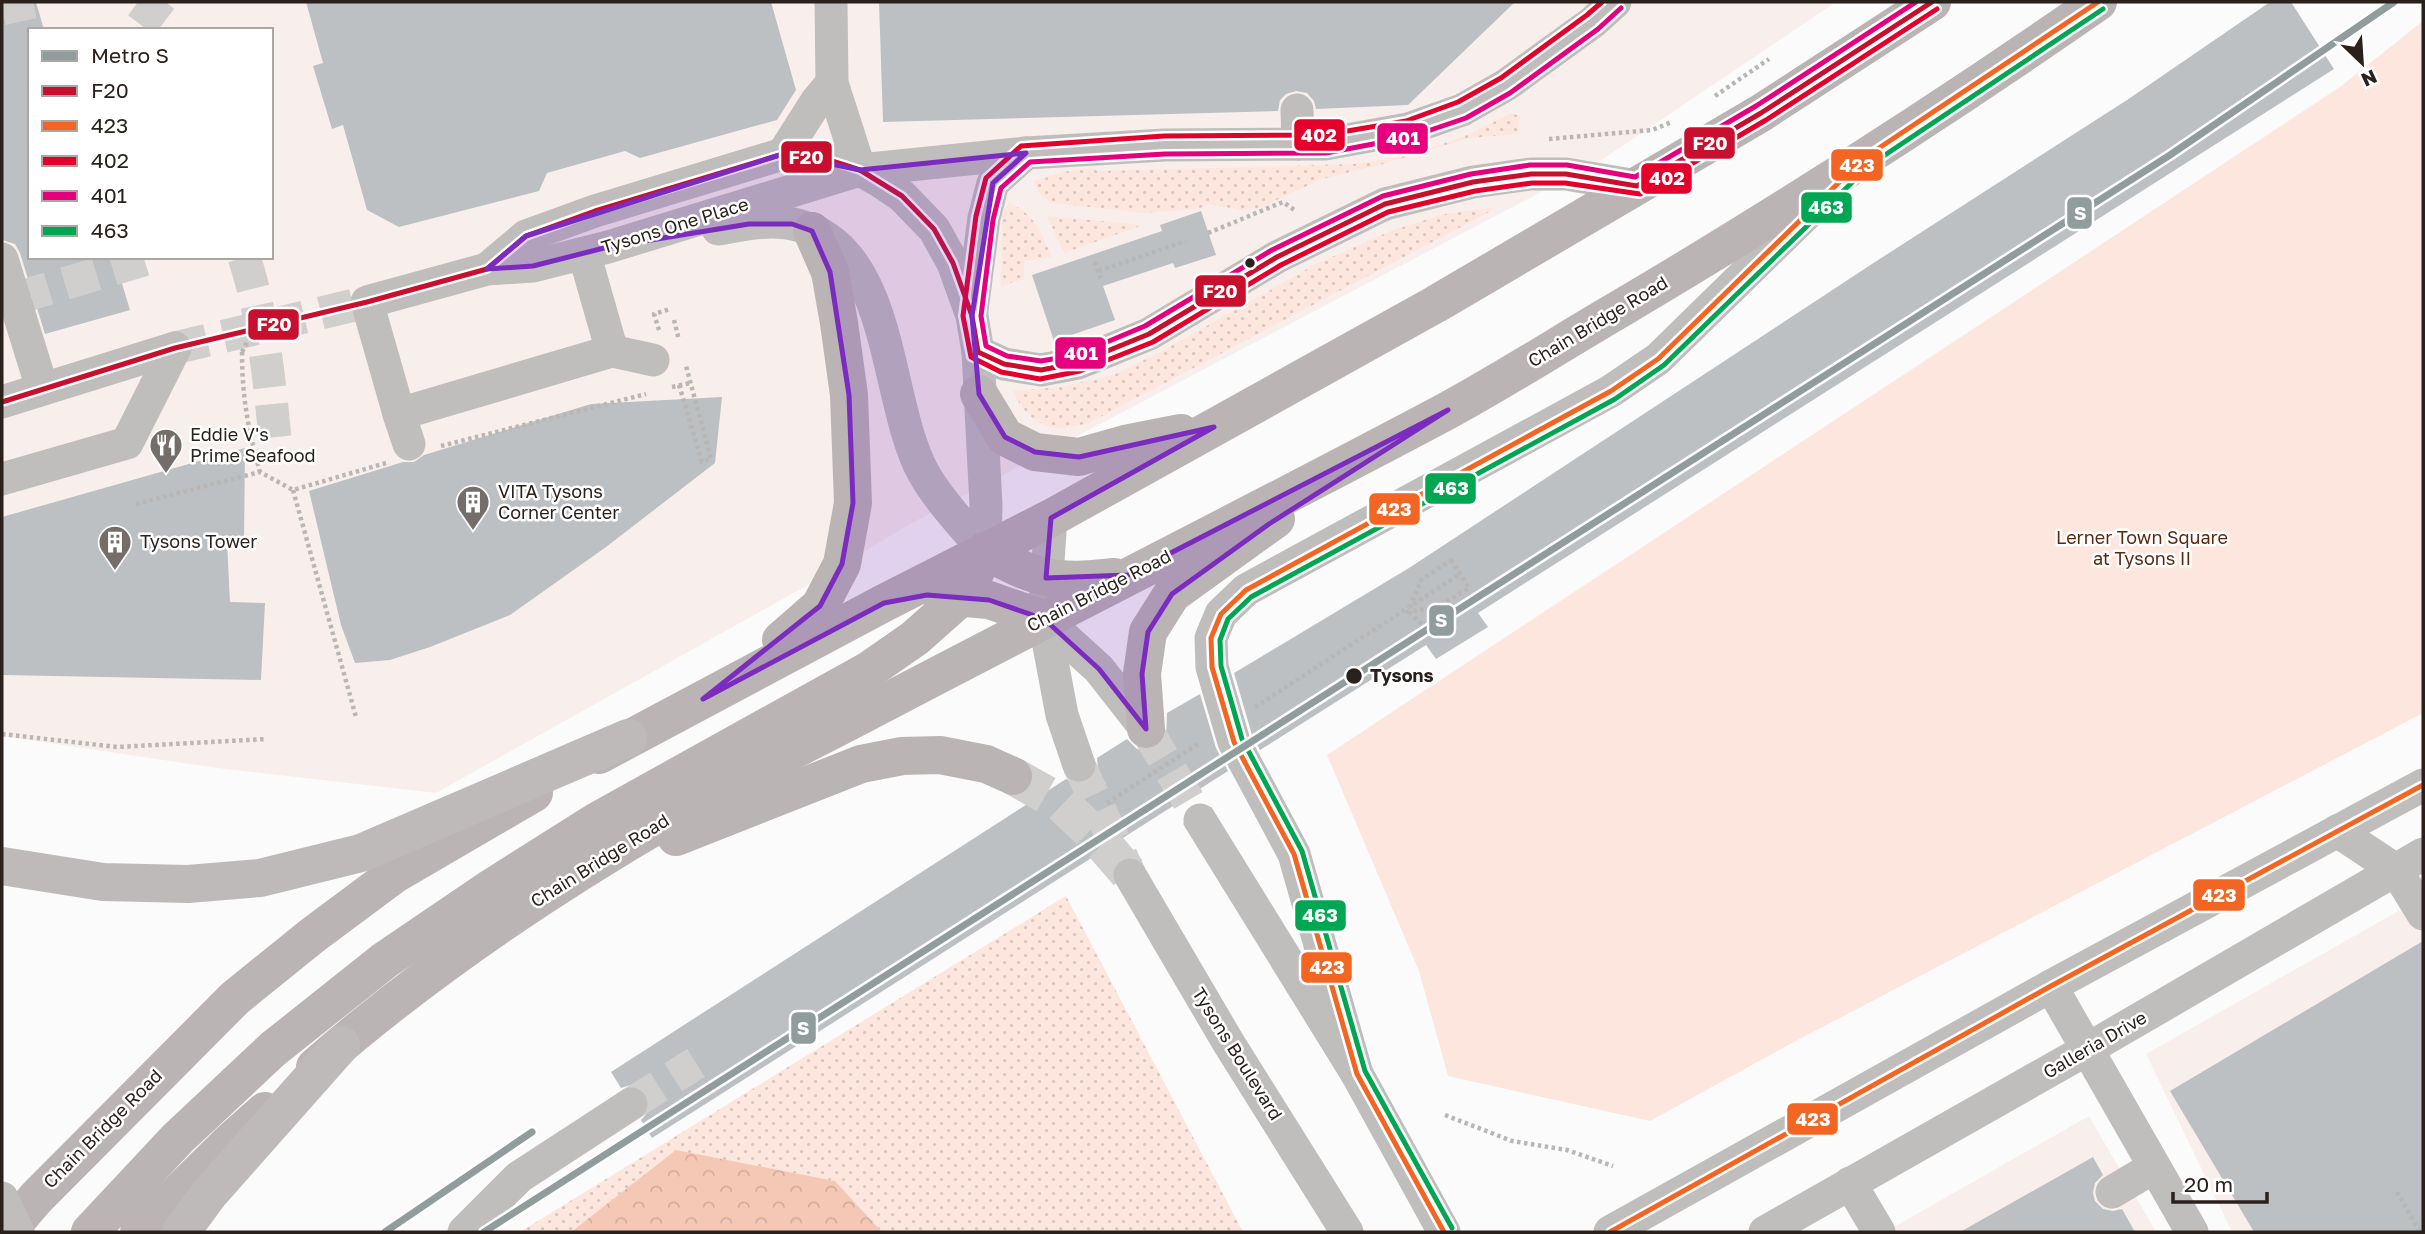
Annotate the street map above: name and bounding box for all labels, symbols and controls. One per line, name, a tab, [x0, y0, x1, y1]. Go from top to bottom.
legend	[28, 28, 273, 259]
north arrow	[2327, 28, 2397, 98]
text: Metro S	[91, 42, 169, 68]
text: N	[2358, 65, 2381, 92]
text: F20	[91, 77, 129, 103]
text: 423	[91, 112, 128, 138]
line badge: 402	[1293, 118, 1346, 152]
line badge: 401	[1376, 122, 1429, 155]
text: 402	[1301, 123, 1337, 146]
text: 401	[1386, 126, 1420, 149]
line badge: F20	[1683, 126, 1736, 160]
text: F20	[1692, 131, 1728, 154]
line badge: F20	[780, 140, 833, 174]
text: F20	[788, 145, 824, 168]
text: 402	[91, 147, 129, 173]
line badge: 423	[1830, 148, 1884, 182]
text: 423	[1839, 153, 1875, 176]
line badge: 402	[1640, 162, 1693, 195]
text: 402	[1649, 166, 1685, 189]
text: 401	[91, 182, 127, 208]
line badge: 463	[1800, 191, 1853, 224]
street label: Tysons One Place	[599, 192, 751, 258]
text: 463	[1808, 195, 1844, 218]
line badge: S	[2066, 196, 2093, 230]
text: S	[2074, 201, 2086, 224]
text: 463	[91, 217, 129, 243]
unlabelled marker	[1243, 256, 1257, 270]
street label: Chain Bridge Road	[1524, 271, 1671, 372]
line badge: F20	[1194, 274, 1247, 308]
text: F20	[1202, 279, 1238, 302]
line badge: F20	[247, 308, 300, 341]
text: F20	[256, 312, 292, 335]
line badge: 401	[1054, 336, 1107, 370]
text: 401	[1064, 341, 1098, 364]
place label: Eddie V's Prime Seafood	[190, 423, 316, 466]
restaurant icon: Eddie V's Prime Seafood	[147, 426, 185, 475]
line badge: 463	[1424, 472, 1477, 505]
text: 463	[1433, 476, 1469, 499]
place label: VITA Tysons Corner Center	[498, 480, 619, 523]
building icon: VITA Tysons Corner Center	[454, 483, 492, 532]
line badge: 423	[1368, 492, 1421, 526]
text: 423	[1376, 497, 1412, 520]
building icon: Tysons Tower	[96, 523, 134, 572]
park label: Lerner Town Square at Tysons II	[2056, 526, 2228, 569]
place label: Tysons Tower	[140, 530, 257, 552]
street label: Chain Bridge Road	[1023, 544, 1174, 636]
line badge: S	[1428, 604, 1455, 637]
text: S	[1435, 608, 1447, 631]
place label: Tysons	[1370, 664, 1433, 686]
marker: Tysons	[1344, 666, 1364, 686]
street label: Chain Bridge Road	[526, 809, 673, 912]
line badge: 423	[2192, 878, 2246, 912]
text: 423	[2201, 883, 2237, 906]
line badge: 463	[1294, 899, 1347, 932]
text: 463	[1302, 903, 1338, 926]
line badge: 423	[1300, 951, 1353, 984]
text: 423	[1309, 955, 1345, 978]
street label: Tysons Boulevard	[1188, 983, 1288, 1124]
street label: Galleria Drive	[2039, 1006, 2150, 1083]
line badge: S	[790, 1011, 817, 1045]
text: S	[797, 1016, 809, 1039]
street label: Chain Bridge Road	[38, 1064, 166, 1192]
line badge: 423	[1786, 1102, 1839, 1136]
text: 423	[1795, 1107, 1831, 1130]
scale bar	[2173, 1160, 2268, 1204]
text: 20 m	[2184, 1171, 2233, 1197]

